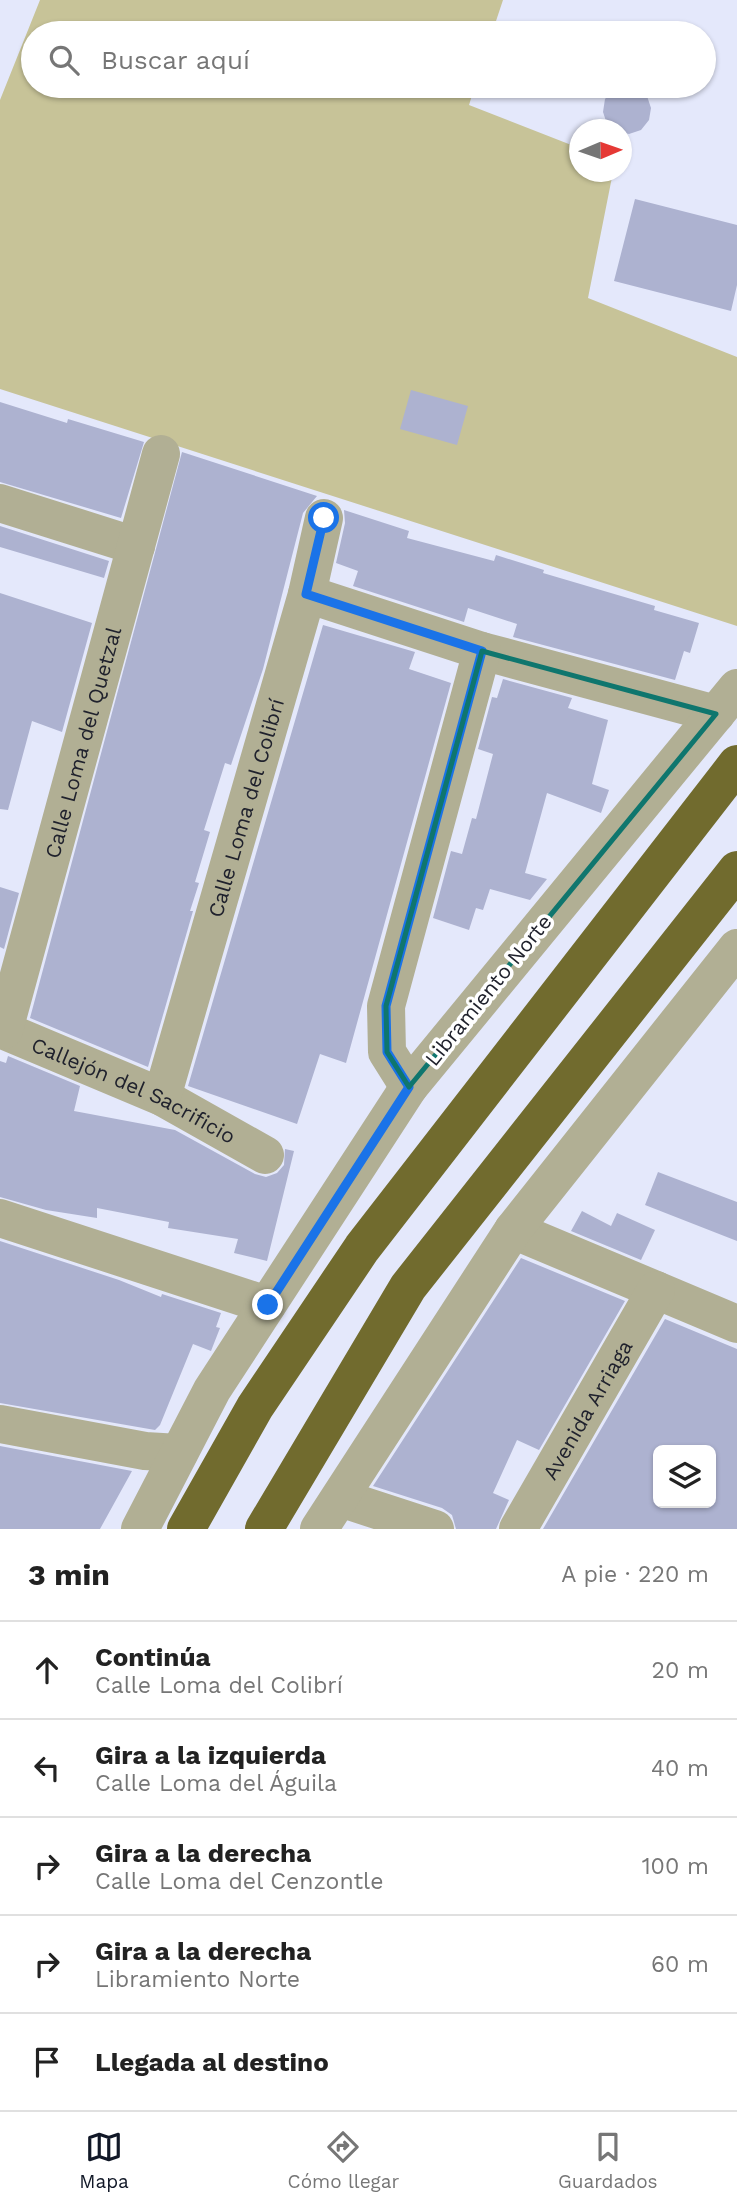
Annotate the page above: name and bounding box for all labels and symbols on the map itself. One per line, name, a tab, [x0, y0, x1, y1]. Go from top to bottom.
north arrow	[569, 119, 632, 182]
route start	[308, 502, 339, 533]
street label: Calle Loma del Quetzal	[39, 623, 126, 861]
street label: Calle Loma del Colibrí	[202, 695, 289, 920]
street label: Libramiento Norte	[419, 909, 557, 1071]
street label: Callejón del Sacrificio	[28, 1031, 240, 1148]
route end	[252, 1289, 283, 1320]
street label: Avenida Arriaga	[537, 1335, 637, 1484]

